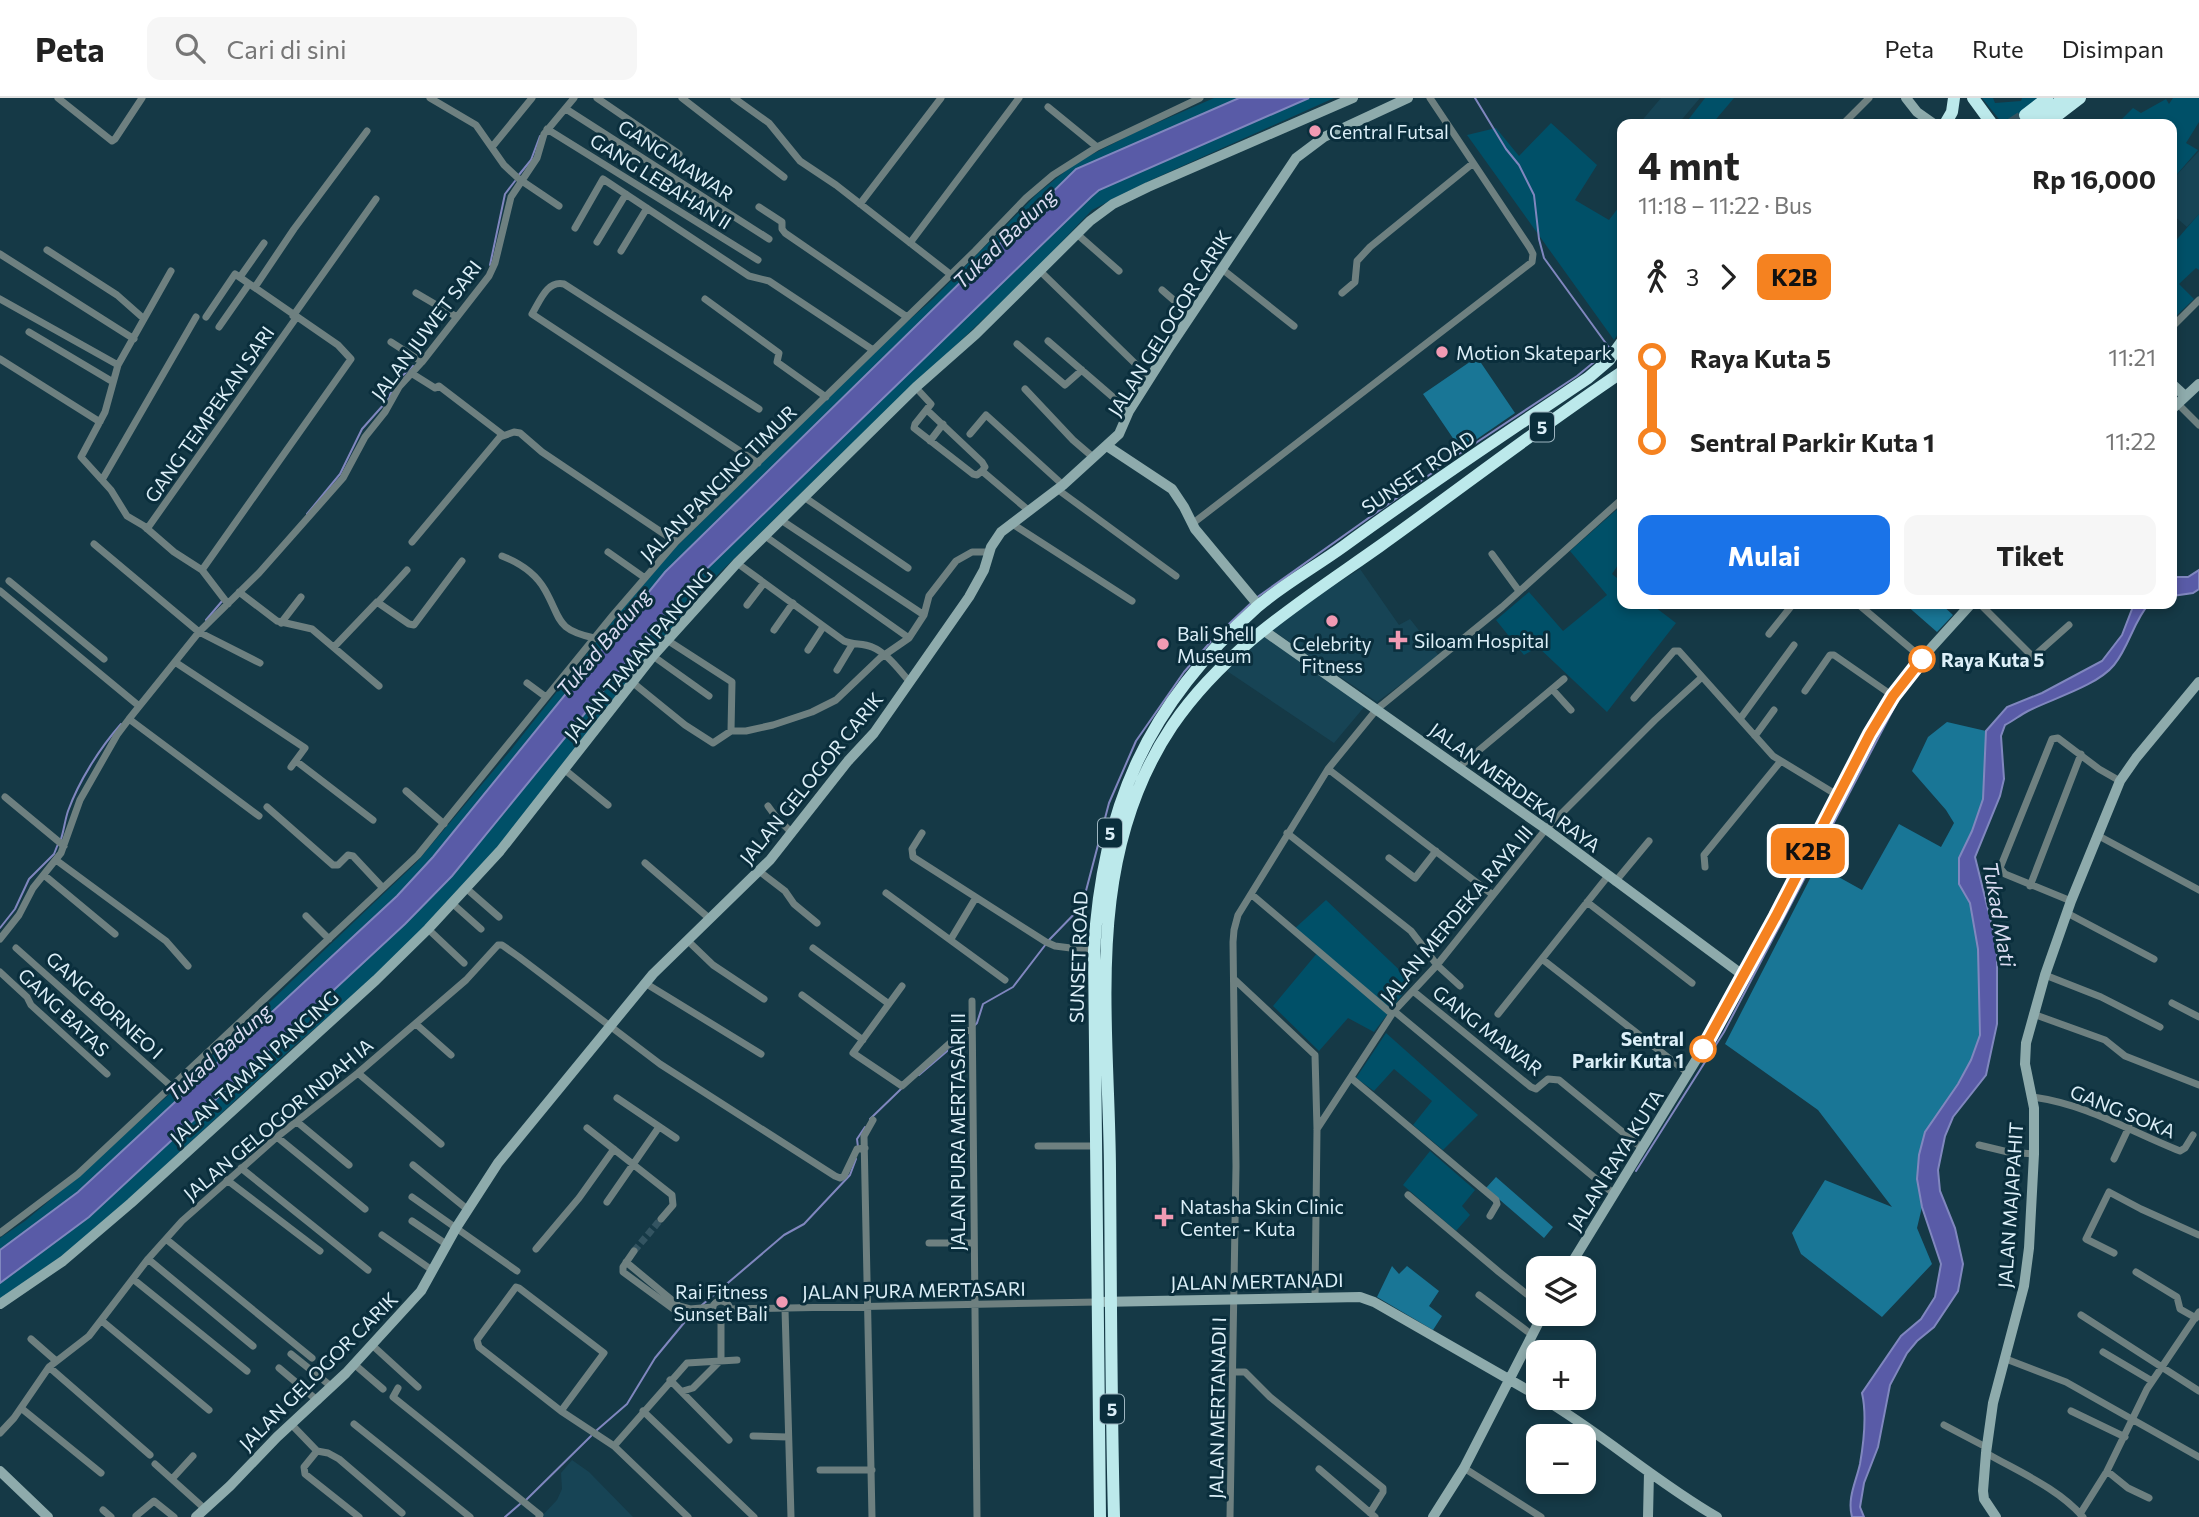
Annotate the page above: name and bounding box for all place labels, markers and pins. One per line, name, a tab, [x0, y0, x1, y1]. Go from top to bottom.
place label: Central Futsal	[1329, 120, 1449, 143]
marker: Central Futsal	[1307, 123, 1323, 139]
place label: Motion Skatepark	[1456, 341, 1612, 364]
marker: Motion Skatepark	[1434, 344, 1450, 360]
marker: Celebrity Fitness	[1324, 613, 1340, 629]
place label: Bali Shell Museum	[1177, 622, 1254, 667]
place label: Siloam Hospital	[1414, 629, 1549, 652]
marker: Siloam Hospital	[1388, 630, 1408, 650]
place label: Celebrity Fitness	[1292, 632, 1372, 677]
marker: Bali Shell Museum	[1155, 636, 1171, 652]
marker: Raya Kuta 5	[1909, 646, 1935, 672]
place label: Raya Kuta 5	[1941, 648, 2044, 671]
place label: Sentral Parkir Kuta 1	[1572, 1027, 1684, 1072]
marker: Sentral Parkir Kuta 1	[1690, 1036, 1716, 1062]
place label: Natasha Skin Clinic Center - Kuta	[1180, 1195, 1344, 1240]
marker: Natasha Skin Clinic Center - Kuta	[1154, 1207, 1174, 1227]
place label: Rai Fitness Sunset Bali	[673, 1280, 768, 1325]
marker: Rai Fitness Sunset Bali	[774, 1294, 790, 1310]

